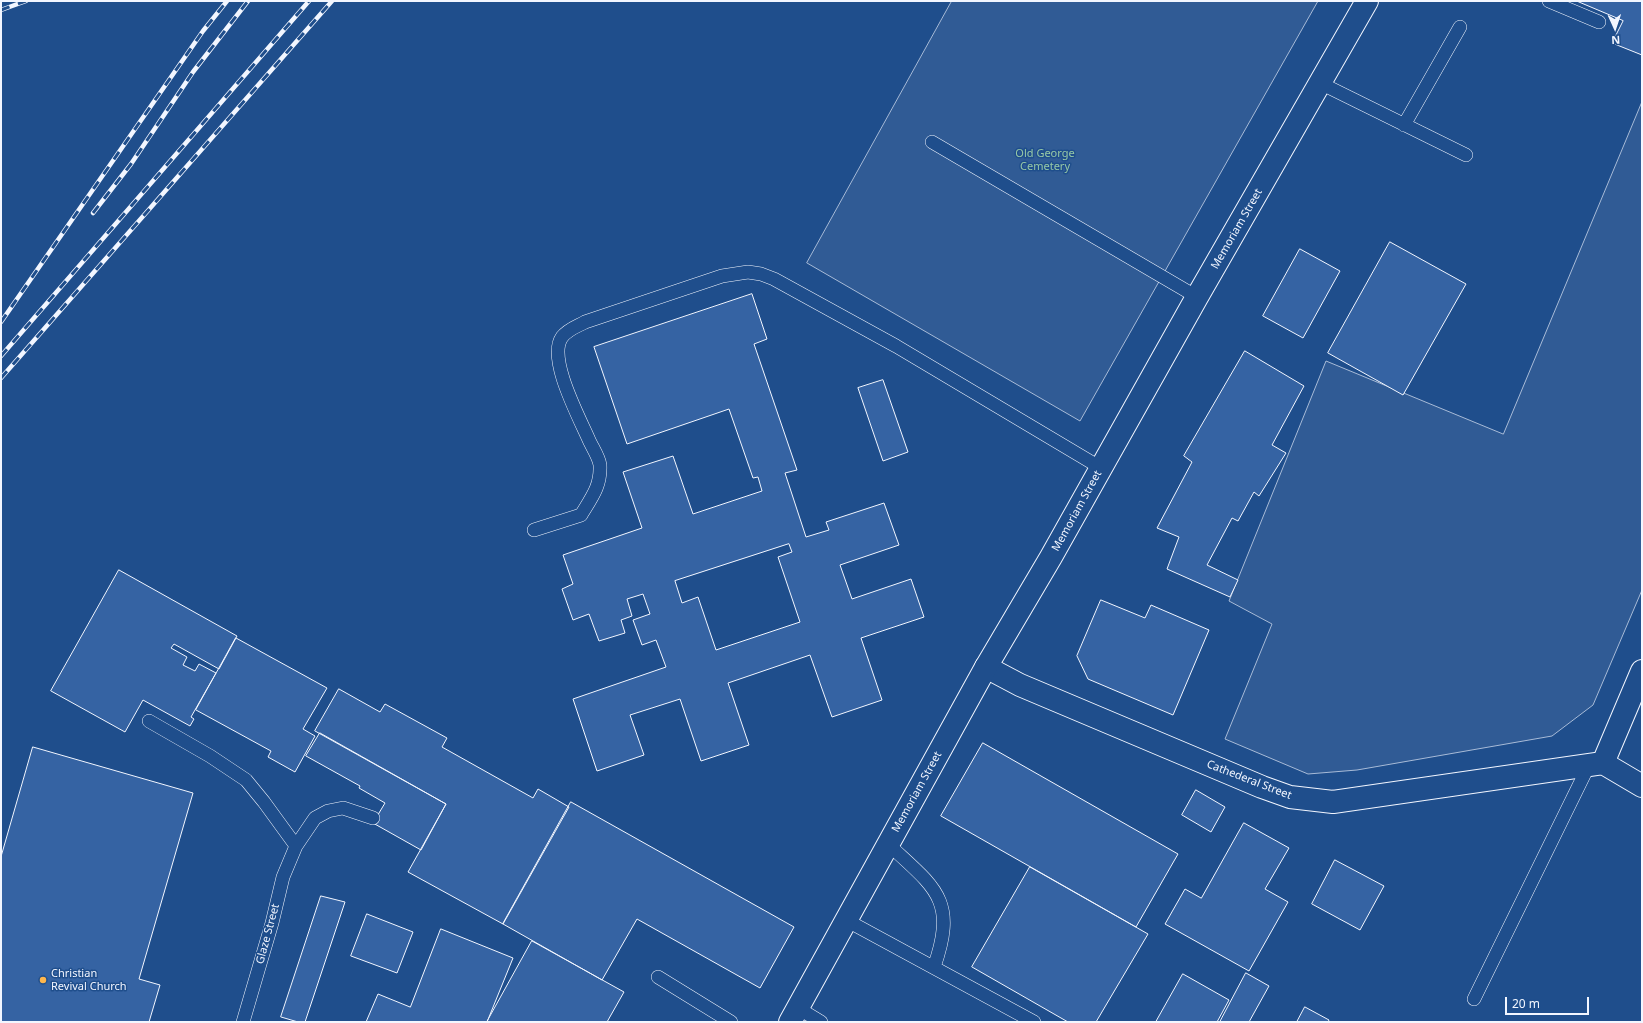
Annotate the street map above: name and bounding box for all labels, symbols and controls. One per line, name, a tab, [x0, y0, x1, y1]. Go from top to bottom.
north arrow	[1595, 8, 1635, 48]
text: N	[1611, 33, 1621, 48]
park label: Old George Cemetery	[1015, 147, 1075, 173]
street label: Memoriam Street	[1209, 186, 1265, 272]
street label: Memoriam Street	[1049, 468, 1105, 554]
street label: Memoriam Street	[889, 749, 945, 835]
street label: Cathederal Street	[1205, 758, 1293, 802]
street label: Glaze Street	[254, 902, 282, 966]
place label: Christian Revival Church	[51, 967, 127, 993]
marker: Christian Revival Church	[38, 975, 48, 985]
scale bar	[1507, 989, 1591, 1015]
text: 20 m	[1512, 995, 1540, 1012]

